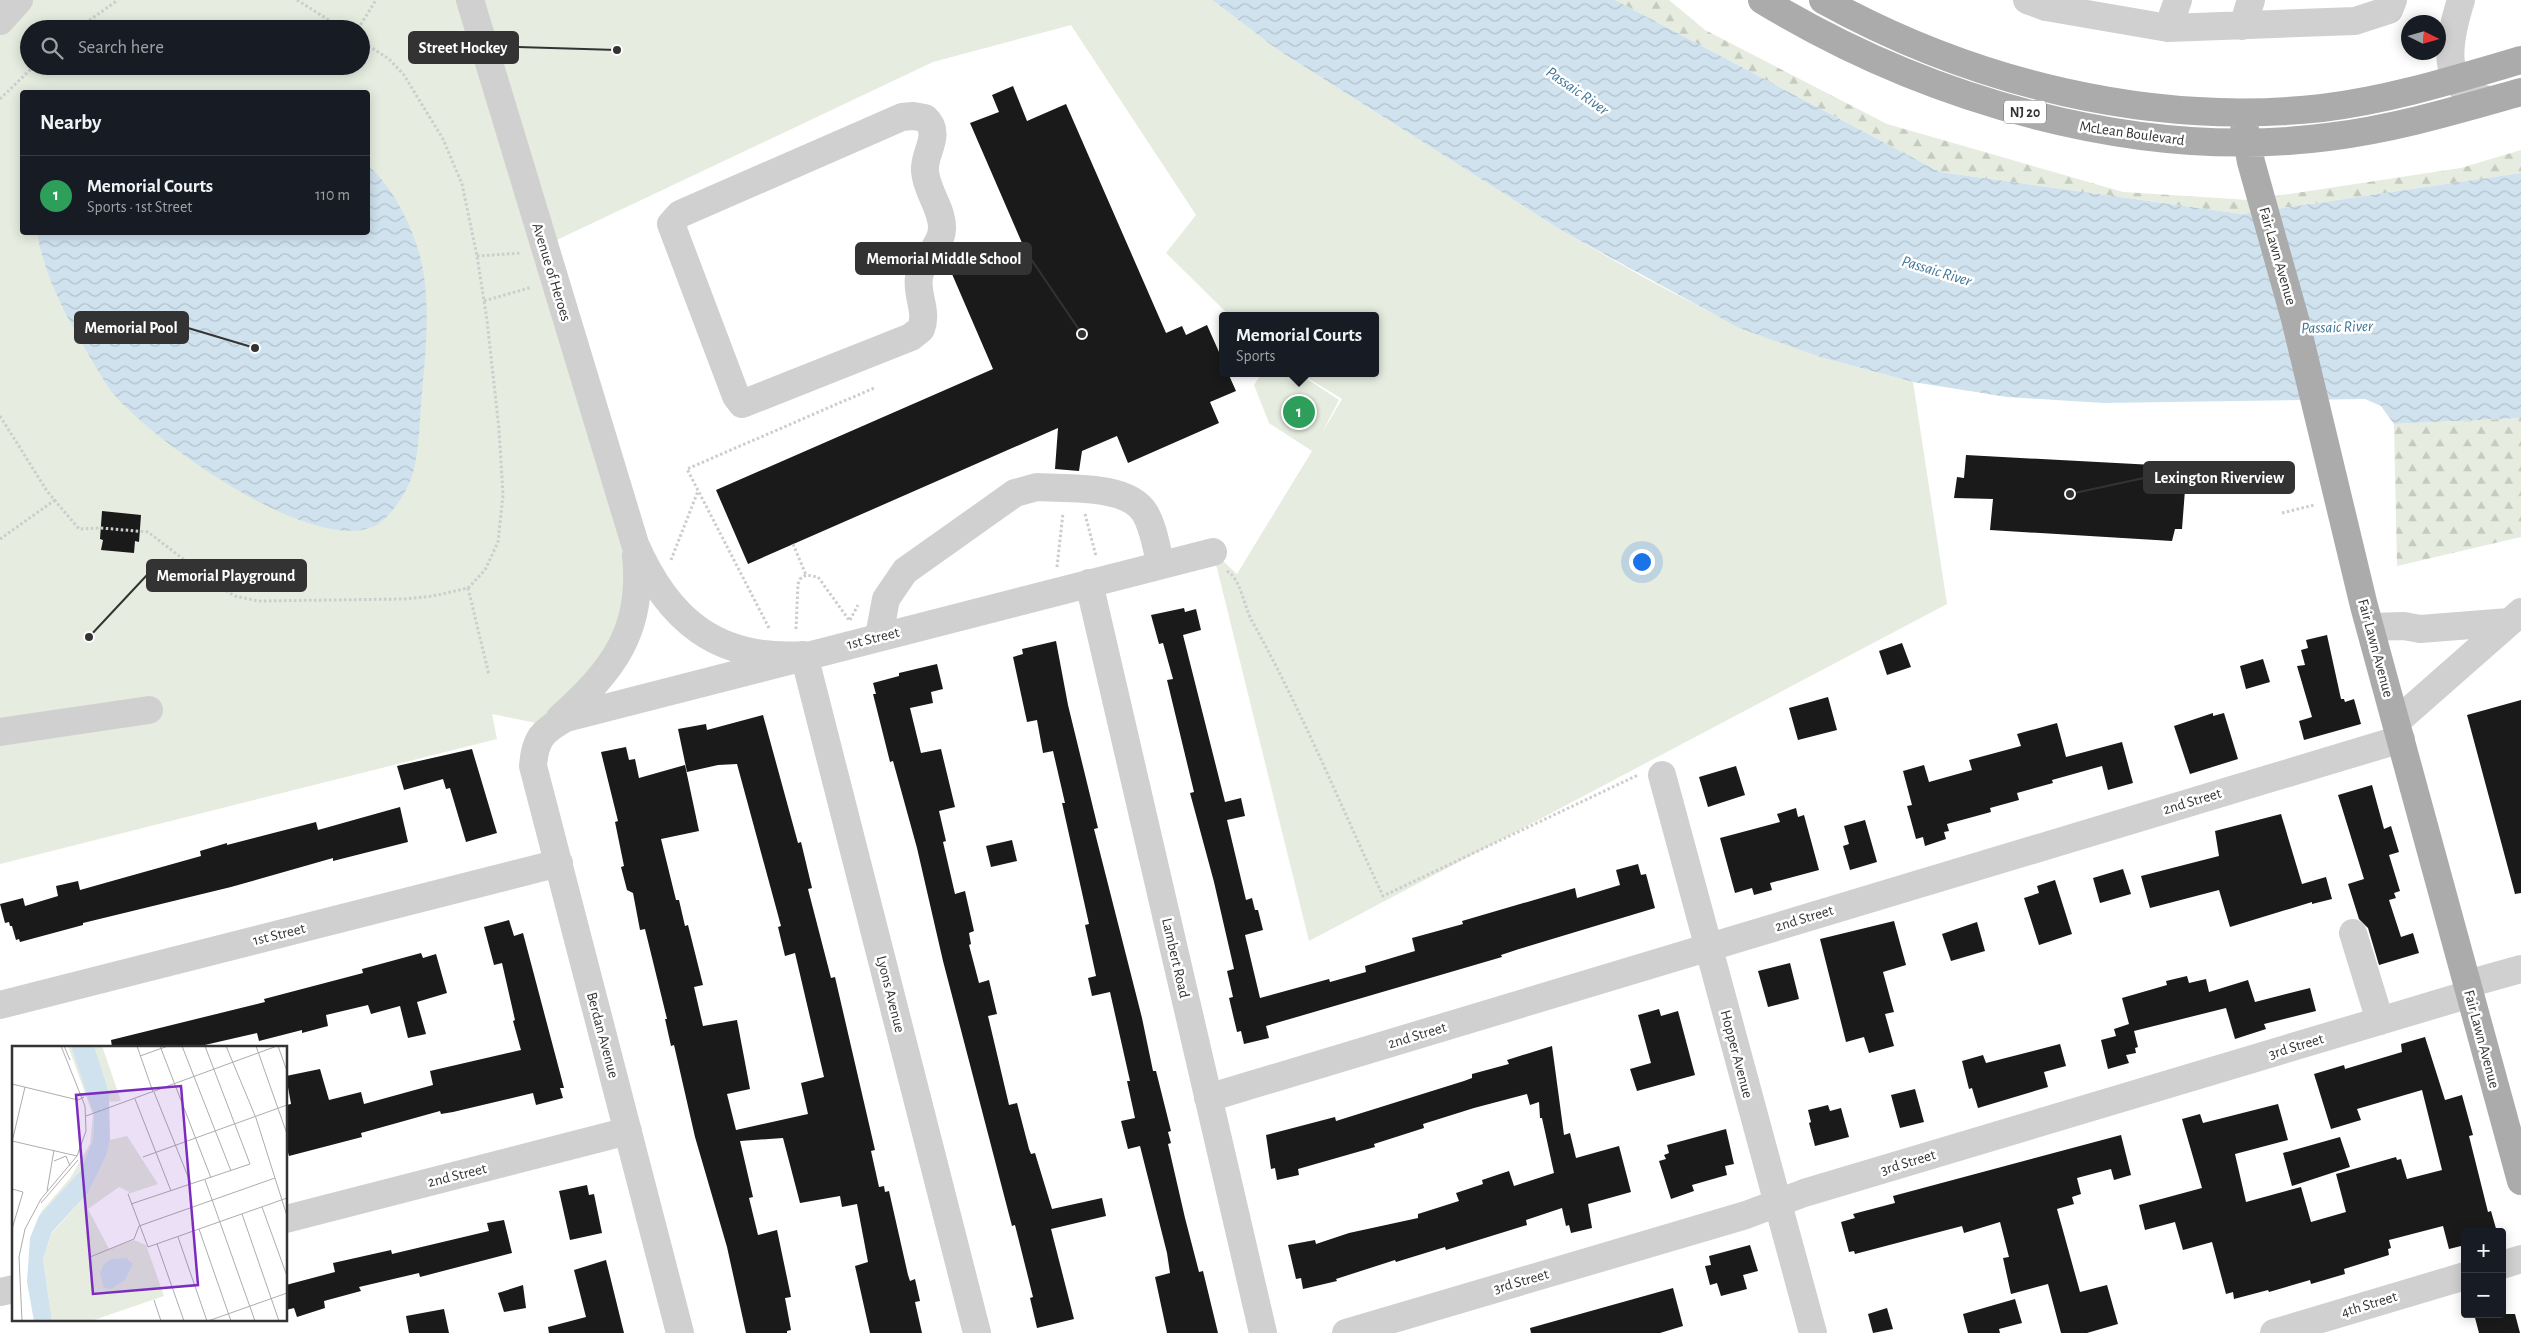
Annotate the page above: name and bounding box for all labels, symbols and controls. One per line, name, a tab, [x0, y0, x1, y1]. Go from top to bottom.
north arrow	[2401, 15, 2446, 60]
search box	[20, 20, 370, 75]
callout: Street Hockey	[409, 32, 518, 63]
icon: search	[38, 34, 66, 62]
text: Search here	[78, 38, 164, 57]
text: Street Hockey	[418, 40, 508, 57]
water label: Passaic River	[1543, 64, 1612, 119]
road number: NJ 20	[2004, 100, 2046, 124]
text: Nearby	[40, 112, 101, 133]
street label: McLean Boulevard	[2078, 119, 2186, 148]
text: Memorial Courts	[87, 177, 213, 196]
text: 1	[53, 187, 59, 203]
text: 110 m	[315, 187, 350, 203]
text: Sports · 1st Street	[87, 199, 192, 215]
street label: Fair Lawn Avenue	[2256, 206, 2299, 307]
street label: Avenue of Heroes	[529, 221, 574, 323]
callout: Memorial Middle School	[856, 243, 1031, 274]
text: Memorial Middle School	[866, 251, 1022, 267]
water label: Passaic River	[1900, 253, 1974, 289]
callout: Memorial Pool	[75, 312, 188, 343]
popup	[1219, 312, 1379, 377]
water label: Passaic River	[2301, 318, 2374, 336]
text: Memorial Pool	[84, 320, 178, 336]
text: Memorial Courts	[1236, 326, 1362, 345]
text: Sports	[1236, 348, 1276, 364]
pin: 1	[1283, 393, 1315, 431]
callout: Lexington Riverview	[2144, 462, 2294, 493]
text: Lexington Riverview	[2154, 470, 2285, 486]
your location	[1629, 549, 1655, 575]
callout: Memorial Playground	[147, 560, 306, 591]
text: Memorial Playground	[157, 568, 296, 585]
street label: Fair Lawn Avenue	[2355, 597, 2396, 699]
street label: 1st Street	[845, 625, 901, 652]
street label: 2nd Street	[2161, 785, 2223, 817]
street label: 2nd Street	[1773, 902, 1835, 934]
street label: Lambert Road	[1159, 917, 1192, 1000]
street label: 1st Street	[251, 921, 307, 948]
street label: Lyons Avenue	[874, 954, 907, 1034]
street label: Fair Lawn Avenue	[2461, 988, 2502, 1090]
street label: Berdan Avenue	[584, 991, 621, 1080]
street label: Hopper Avenue	[1718, 1008, 1756, 1100]
street label: 2nd Street	[1386, 1019, 1448, 1051]
street label: 3rd Street	[2267, 1031, 2326, 1062]
inset map	[12, 1046, 288, 1320]
street label: 3rd Street	[1879, 1147, 1938, 1178]
street label: 2nd Street	[426, 1161, 488, 1190]
map controls	[2461, 1228, 2506, 1318]
button: +	[2461, 1228, 2506, 1273]
street label: 3rd Street	[1492, 1266, 1551, 1296]
button: −	[2461, 1273, 2506, 1318]
street label: 4th Street	[2339, 1289, 2399, 1320]

